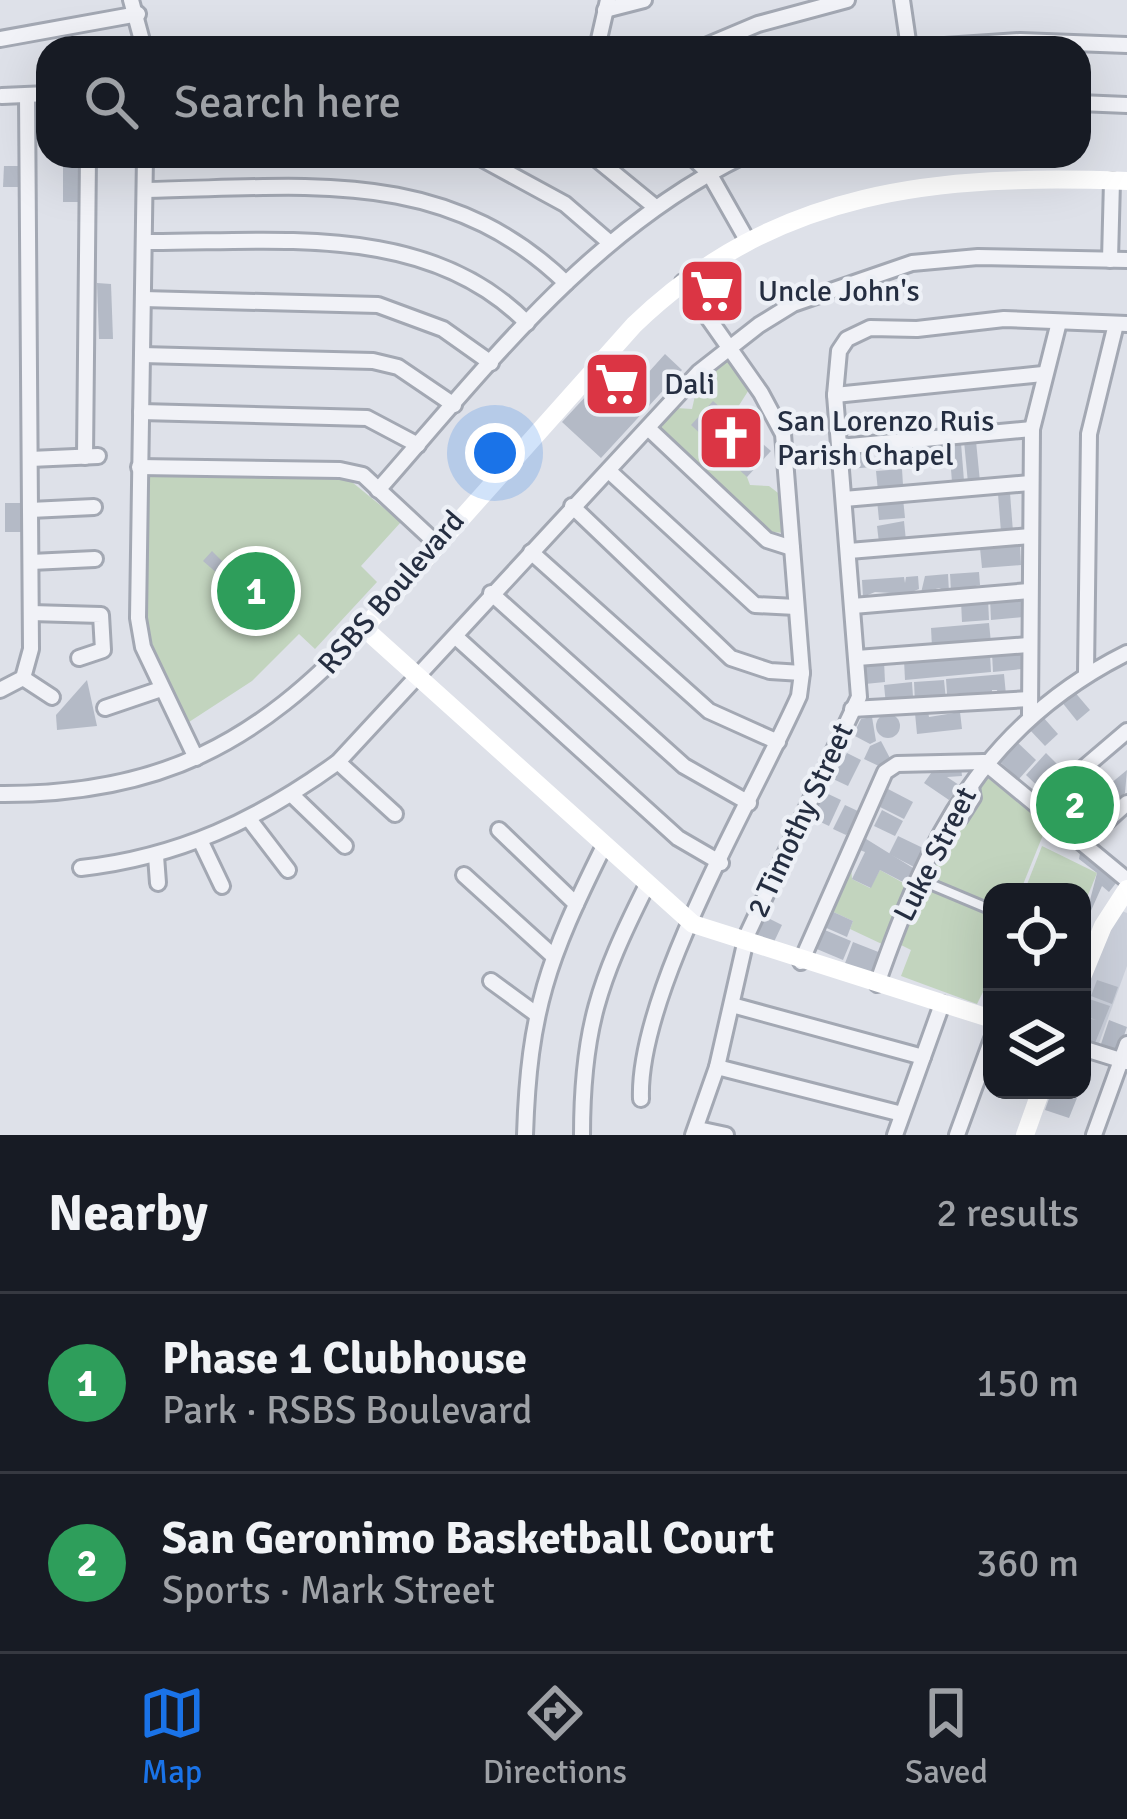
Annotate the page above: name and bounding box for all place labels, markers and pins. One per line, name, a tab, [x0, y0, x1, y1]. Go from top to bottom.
supermarket icon: Uncle John's	[677, 256, 747, 326]
place label: Uncle John's	[758, 273, 920, 310]
supermarket icon: Dali	[582, 349, 652, 419]
place label: Dali	[664, 366, 715, 403]
church icon: San Lorenzo Ruis Parish Chapel	[696, 403, 766, 473]
place label: San Lorenzo Ruis Parish Chapel	[777, 403, 994, 474]
pin: 1	[217, 546, 295, 636]
pin: 2	[1036, 760, 1114, 850]

